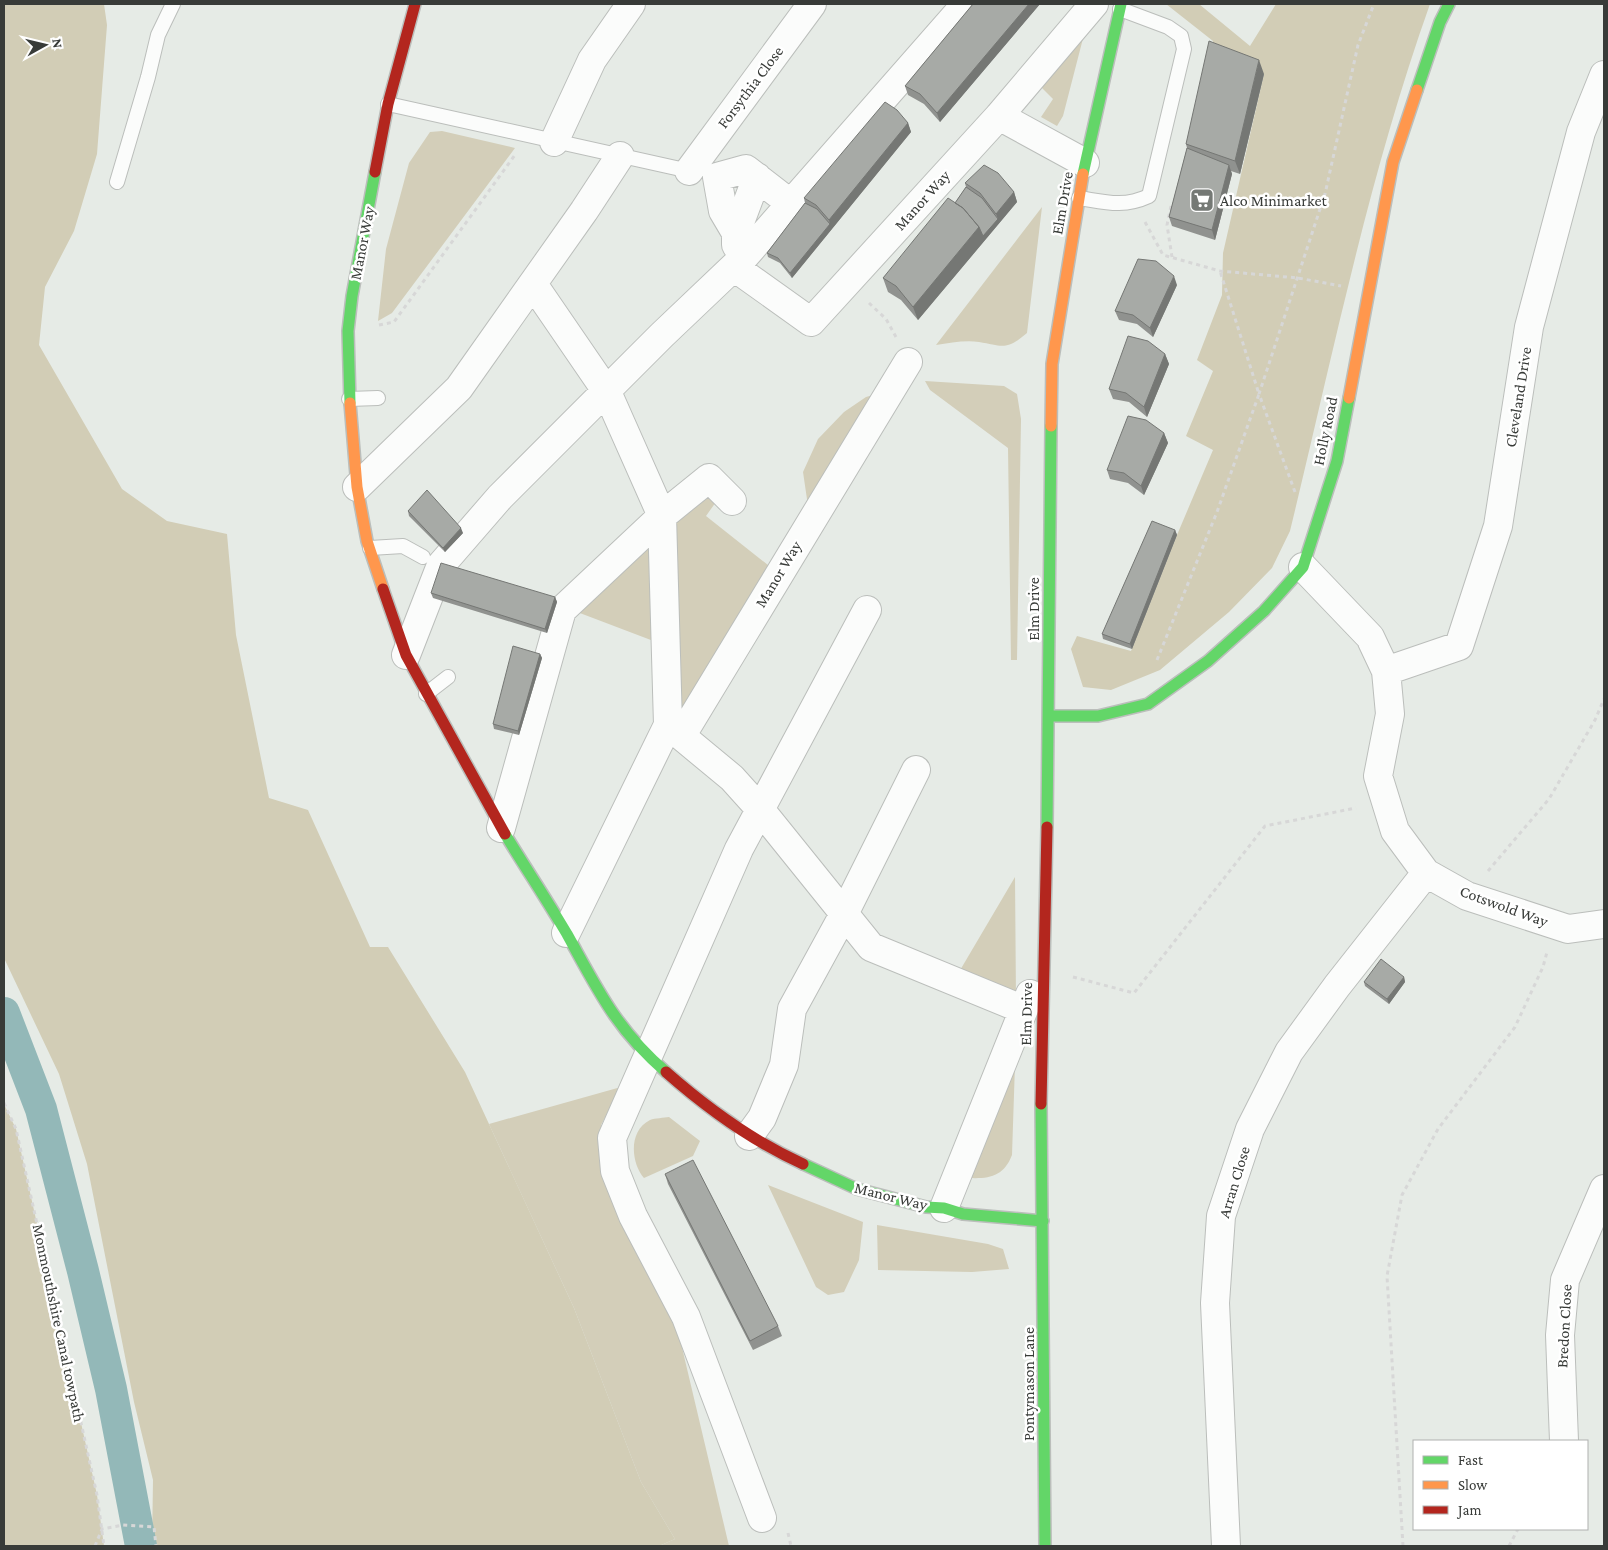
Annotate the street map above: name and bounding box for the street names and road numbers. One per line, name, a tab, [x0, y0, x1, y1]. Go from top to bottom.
street label: Forsythia Close	[714, 43, 787, 132]
street label: Manor Way	[891, 166, 954, 234]
street label: Elm Drive	[1048, 170, 1076, 236]
street label: Manor Way	[347, 204, 379, 281]
street label: Cleveland Drive	[1502, 346, 1534, 448]
street label: Holly Road	[1309, 395, 1342, 467]
street label: Manor Way	[752, 537, 806, 611]
street label: Elm Drive	[1025, 577, 1042, 641]
street label: Cotswold Way	[1457, 882, 1551, 931]
street label: Elm Drive	[1017, 982, 1035, 1046]
street label: Arran Close	[1215, 1144, 1253, 1220]
street label: Manor Way	[853, 1179, 930, 1214]
street label: Monmouthshire Canal towpath	[29, 1222, 88, 1424]
street label: Bredon Close	[1553, 1284, 1575, 1368]
street label: Pontymason Lane	[1020, 1327, 1038, 1441]

